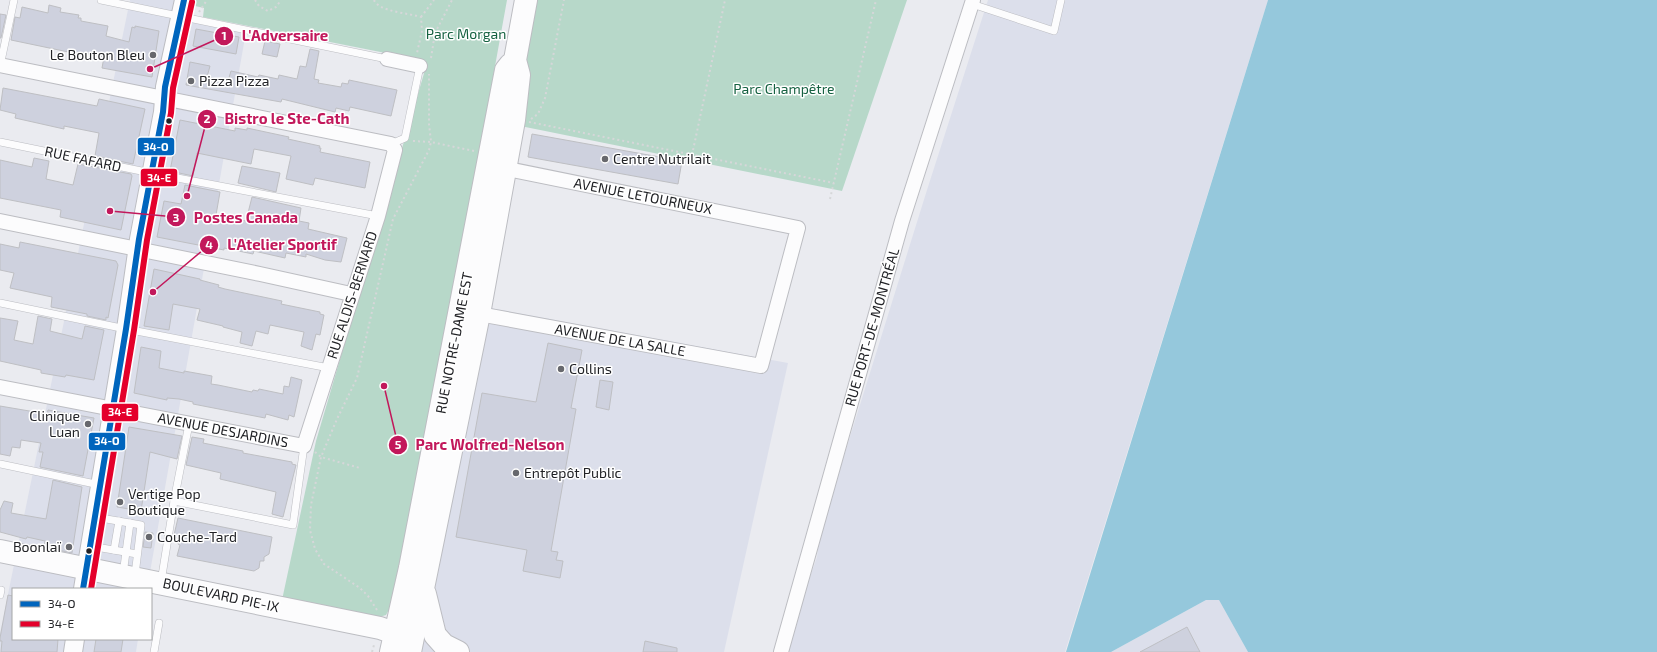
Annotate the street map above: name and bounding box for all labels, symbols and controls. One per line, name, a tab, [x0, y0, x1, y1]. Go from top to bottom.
callout: L'Adversaire	[214, 22, 336, 49]
park label: Parc Morgan	[426, 25, 506, 42]
text: L'Adversaire	[242, 26, 328, 44]
text: 1	[221, 28, 227, 42]
place label: Le Bouton Bleu	[50, 46, 145, 63]
marker: Le Bouton Bleu	[148, 50, 158, 60]
place label: Pizza Pizza	[199, 72, 270, 89]
marker: Pizza Pizza	[186, 76, 196, 86]
park label: Parc Champêtre	[733, 80, 835, 97]
callout: Bistro le Ste-Cath	[197, 105, 358, 132]
text: Bistro le Ste-Cath	[225, 109, 349, 127]
text: 2	[204, 111, 211, 125]
unlabelled marker	[164, 116, 174, 126]
line badge: 34-O	[137, 137, 175, 156]
text: 34-O	[143, 140, 169, 153]
street label: RUE FAFARD	[43, 142, 123, 175]
place label: Centre Nutrilait	[613, 150, 711, 167]
marker: Centre Nutrilait	[600, 154, 610, 164]
line badge: 34-E	[140, 168, 178, 187]
text: 34-E	[147, 171, 171, 184]
street label: AVENUE LETOURNEUX	[572, 174, 714, 217]
callout: Postes Canada	[166, 204, 306, 231]
text: Postes Canada	[194, 208, 298, 226]
text: 3	[173, 210, 180, 224]
street label: RUE ALDIS-BERNARD	[323, 229, 380, 361]
callout: L'Atelier Sportif	[199, 231, 345, 258]
text: L'Atelier Sportif	[227, 235, 338, 253]
text: 4	[205, 237, 213, 251]
street label: RUE PORT-DE-MONTRÉAL	[841, 246, 902, 408]
street label: RUE NOTRE-DAME EST	[431, 271, 476, 415]
street label: AVENUE DE LA SALLE	[553, 320, 687, 359]
place label: Collins	[569, 360, 612, 377]
marker: Collins	[556, 364, 566, 374]
line badge: 34-E	[101, 403, 139, 422]
text: 34-E	[108, 405, 132, 418]
place label: Clinique Luan	[29, 407, 80, 440]
street label: AVENUE DESJARDINS	[156, 409, 290, 451]
marker: Clinique Luan	[83, 419, 93, 429]
callout: Parc Wolfred-Nelson	[388, 431, 573, 458]
line badge: 34-O	[88, 432, 126, 451]
text: 34-O	[94, 434, 120, 447]
text: Parc Wolfred-Nelson	[416, 435, 564, 453]
text: 5	[395, 437, 402, 451]
place label: Entrepôt Public	[524, 464, 622, 481]
marker: Entrepôt Public	[511, 468, 521, 478]
place label: Vertige Pop Boutique	[128, 485, 201, 518]
marker: Vertige Pop Boutique	[115, 497, 125, 507]
place label: Couche-Tard	[157, 528, 237, 545]
marker: Couche-Tard	[144, 532, 154, 542]
place label: Boonlaï	[13, 538, 61, 555]
marker: Boonlaï	[64, 542, 74, 552]
unlabelled marker	[84, 546, 94, 556]
street label: BOULEVARD PIE-IX	[161, 574, 281, 615]
legend	[12, 588, 152, 640]
text: 34-O	[48, 596, 75, 610]
text: 34-E	[48, 616, 74, 630]

